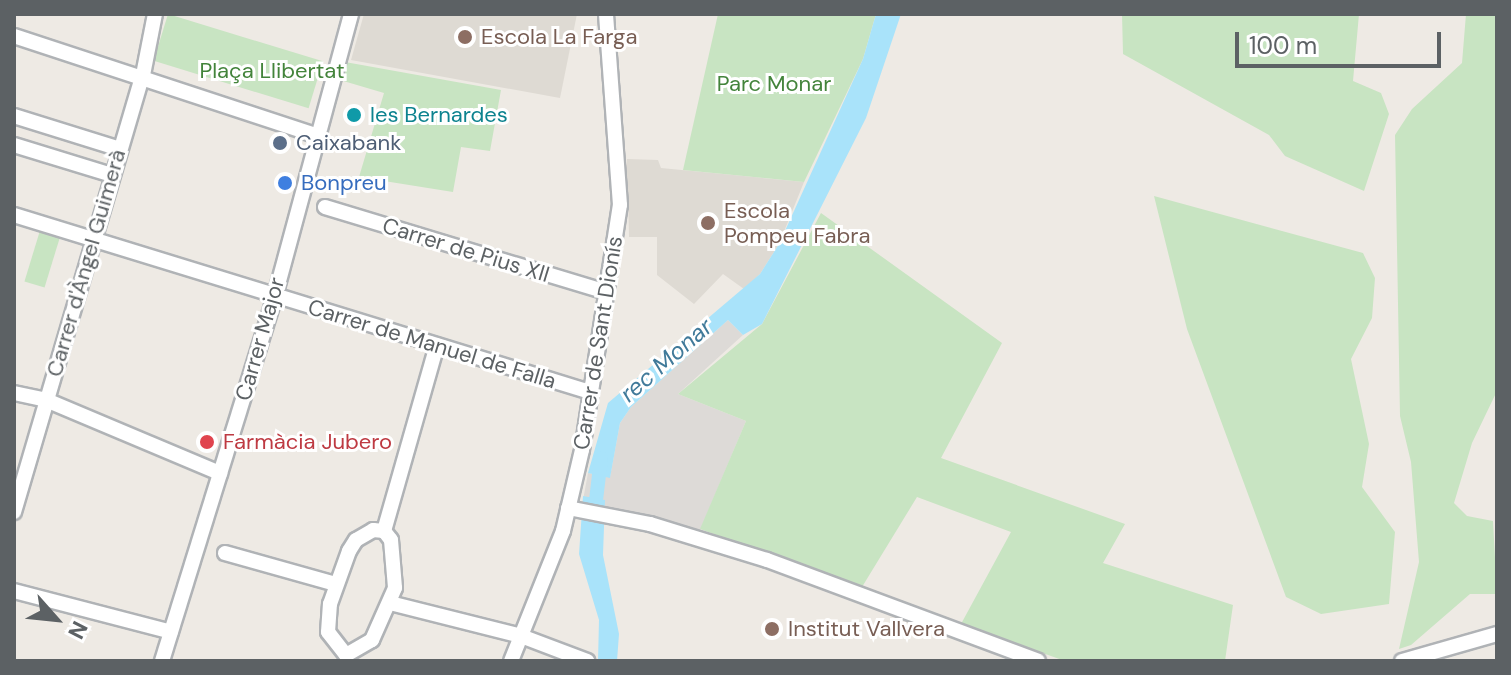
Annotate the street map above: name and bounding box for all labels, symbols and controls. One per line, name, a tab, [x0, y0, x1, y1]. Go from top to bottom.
scale bar	[1239, 16, 1445, 66]
place label: Escola La Farga	[481, 24, 637, 50]
marker: Escola La Farga	[456, 28, 474, 46]
text: 100 m	[1249, 30, 1317, 61]
park label: Plaça Llibertat	[199, 58, 345, 84]
park label: Parc Monar	[717, 71, 831, 97]
place label: les Bernardes	[370, 102, 508, 128]
marker: les Bernardes	[345, 106, 363, 124]
place label: Caixabank	[296, 130, 401, 156]
marker: Caixabank	[271, 134, 289, 152]
street label: Carrer d'Àngel Guimerà	[41, 146, 131, 380]
place label: Bonpreu	[301, 170, 387, 196]
marker: Bonpreu	[276, 174, 294, 192]
place label: Escola Pompeu Fabra	[724, 197, 870, 248]
street label: Carrer de Pius XII	[379, 212, 553, 288]
marker: Escola Pompeu Fabra	[699, 214, 717, 232]
street label: Carrer de Sant Dionís	[568, 234, 628, 452]
street label: Carrer Major	[230, 274, 290, 404]
street label: Carrer de Manuel de Falla	[305, 294, 559, 394]
water label: rec Monar	[614, 312, 718, 408]
place label: Farmàcia Jubero	[223, 429, 392, 455]
marker: Farmàcia Jubero	[198, 433, 216, 451]
north arrow	[16, 579, 96, 659]
text: N	[61, 616, 94, 644]
place label: Institut Vallvera	[788, 616, 945, 642]
marker: Institut Vallvera	[763, 620, 781, 638]

